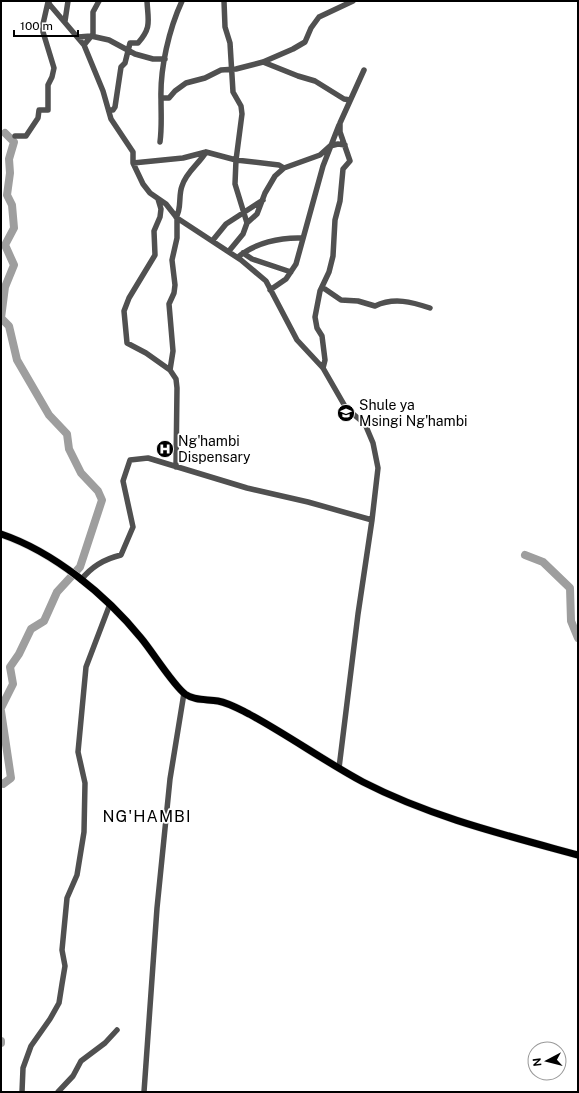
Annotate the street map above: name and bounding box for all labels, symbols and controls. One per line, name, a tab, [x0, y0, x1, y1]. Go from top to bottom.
scale bar	[14, 12, 78, 38]
text: 100 m	[20, 19, 53, 33]
place label: Shule ya Msingi Ng'hambi	[359, 397, 468, 429]
school or university icon: Shule ya Msingi Ng'hambi	[336, 403, 356, 423]
place label: Ng'hambi Dispensary	[178, 433, 251, 465]
hospital icon: Ng'hambi Dispensary	[155, 439, 175, 459]
district label: NG'HAMBI	[103, 807, 191, 826]
north arrow	[527, 1041, 567, 1081]
text: N	[531, 1057, 544, 1067]

